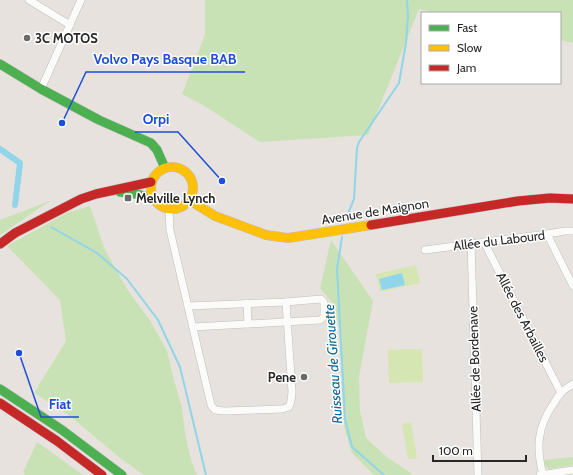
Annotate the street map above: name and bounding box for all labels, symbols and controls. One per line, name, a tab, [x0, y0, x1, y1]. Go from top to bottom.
legend	[421, 12, 561, 84]
text: Fast	[457, 20, 477, 35]
place label: 3C MOTOS	[35, 30, 98, 46]
marker: 3C MOTOS	[22, 33, 32, 43]
text: Slow	[457, 40, 482, 55]
callout: Volvo Pays Basque BAB	[86, 46, 245, 72]
text: Volvo Pays Basque BAB	[94, 50, 237, 68]
text: Jam	[456, 60, 476, 75]
callout: Orpi	[135, 106, 178, 132]
text: Orpi	[143, 110, 169, 128]
place label: Melville Lynch	[136, 190, 216, 206]
marker: Melville Lynch	[123, 193, 133, 203]
street label: Avenue de Maignon	[320, 195, 430, 227]
street label: Allée du Labourd	[452, 226, 546, 254]
street label: Allée des Arbailles	[493, 269, 553, 365]
water label: Ruisseau de Girouette	[320, 303, 346, 424]
street label: Allée de Bordenave	[464, 305, 484, 412]
place label: Pene	[268, 369, 296, 385]
marker: Pene	[299, 372, 309, 382]
callout: Fiat	[41, 391, 79, 417]
text: Fiat	[49, 395, 71, 413]
scale bar	[433, 437, 526, 463]
text: 100 m	[439, 443, 473, 458]

